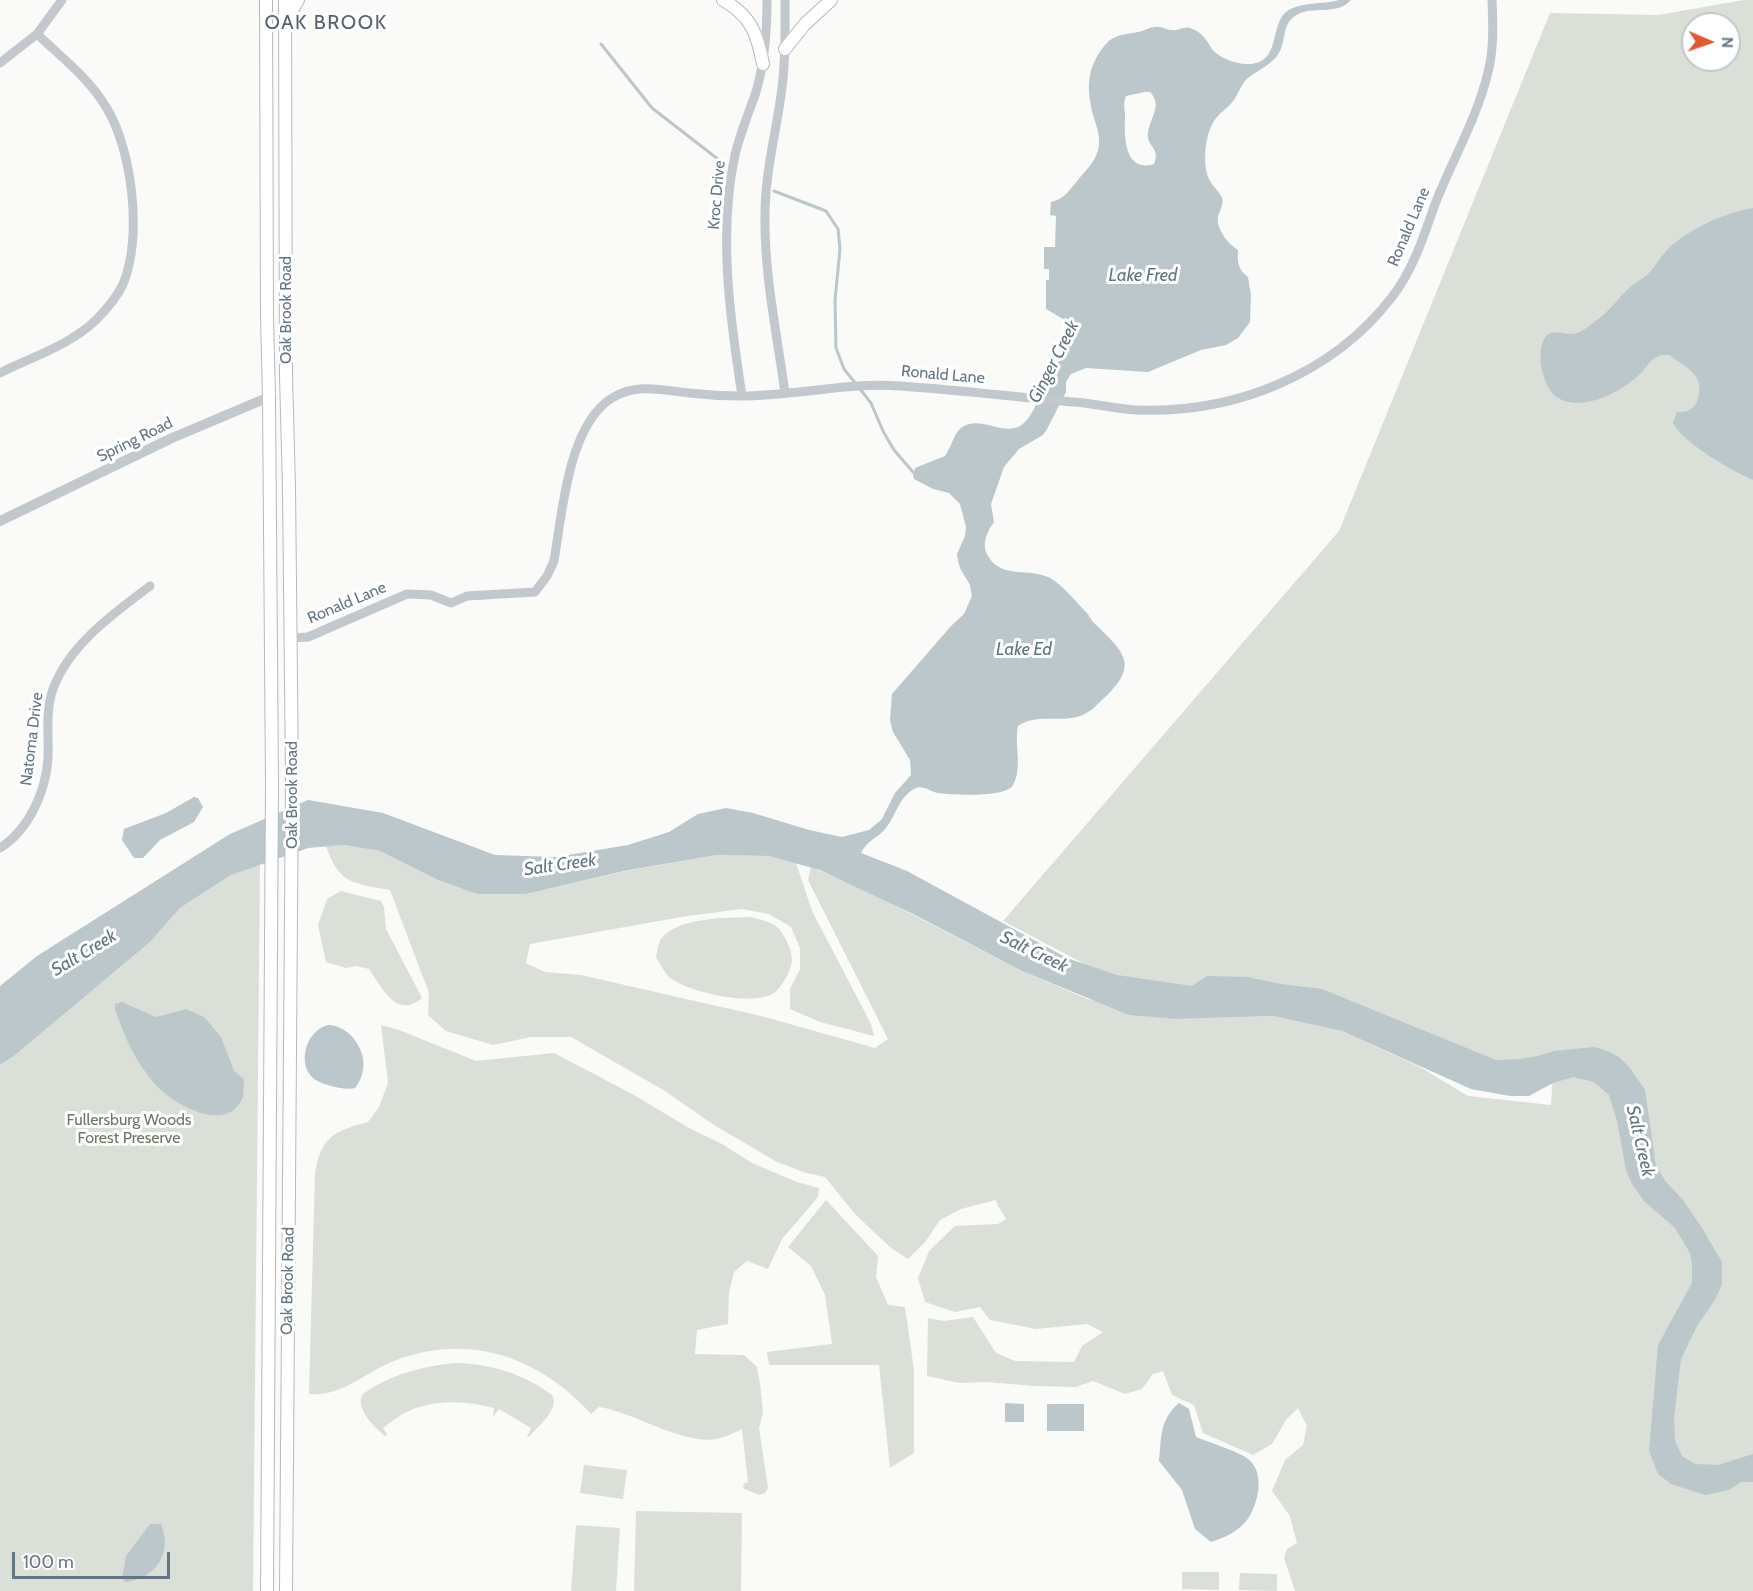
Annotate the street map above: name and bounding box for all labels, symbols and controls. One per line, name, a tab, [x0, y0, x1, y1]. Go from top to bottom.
district label: OAK BROOK	[265, 11, 387, 35]
north arrow	[1681, 12, 1741, 72]
text: N	[1718, 37, 1737, 49]
street label: Kroc Drive	[704, 160, 730, 230]
street label: Ronald Lane	[1384, 185, 1434, 269]
street label: Oak Brook Road	[276, 256, 296, 364]
water label: Lake Fred	[1109, 265, 1177, 287]
water label: Ginger Creek	[1024, 317, 1084, 407]
street label: Ronald Lane	[900, 362, 986, 388]
street label: Spring Road	[94, 413, 176, 467]
street label: Ronald Lane	[305, 578, 389, 628]
water label: Lake Ed	[996, 639, 1052, 661]
street label: Natoma Drive	[17, 691, 47, 787]
street label: Oak Brook Road	[282, 741, 302, 849]
water label: Salt Creek	[523, 849, 597, 881]
water label: Salt Creek	[47, 925, 121, 981]
water label: Salt Creek	[997, 926, 1071, 978]
water label: Salt Creek	[1621, 1103, 1659, 1179]
park label: Fullersburg Woods Forest Preserve	[67, 1110, 191, 1148]
street label: Oak Brook Road	[277, 1227, 299, 1335]
scale bar	[15, 1540, 172, 1578]
text: 100 m	[23, 1551, 74, 1573]

